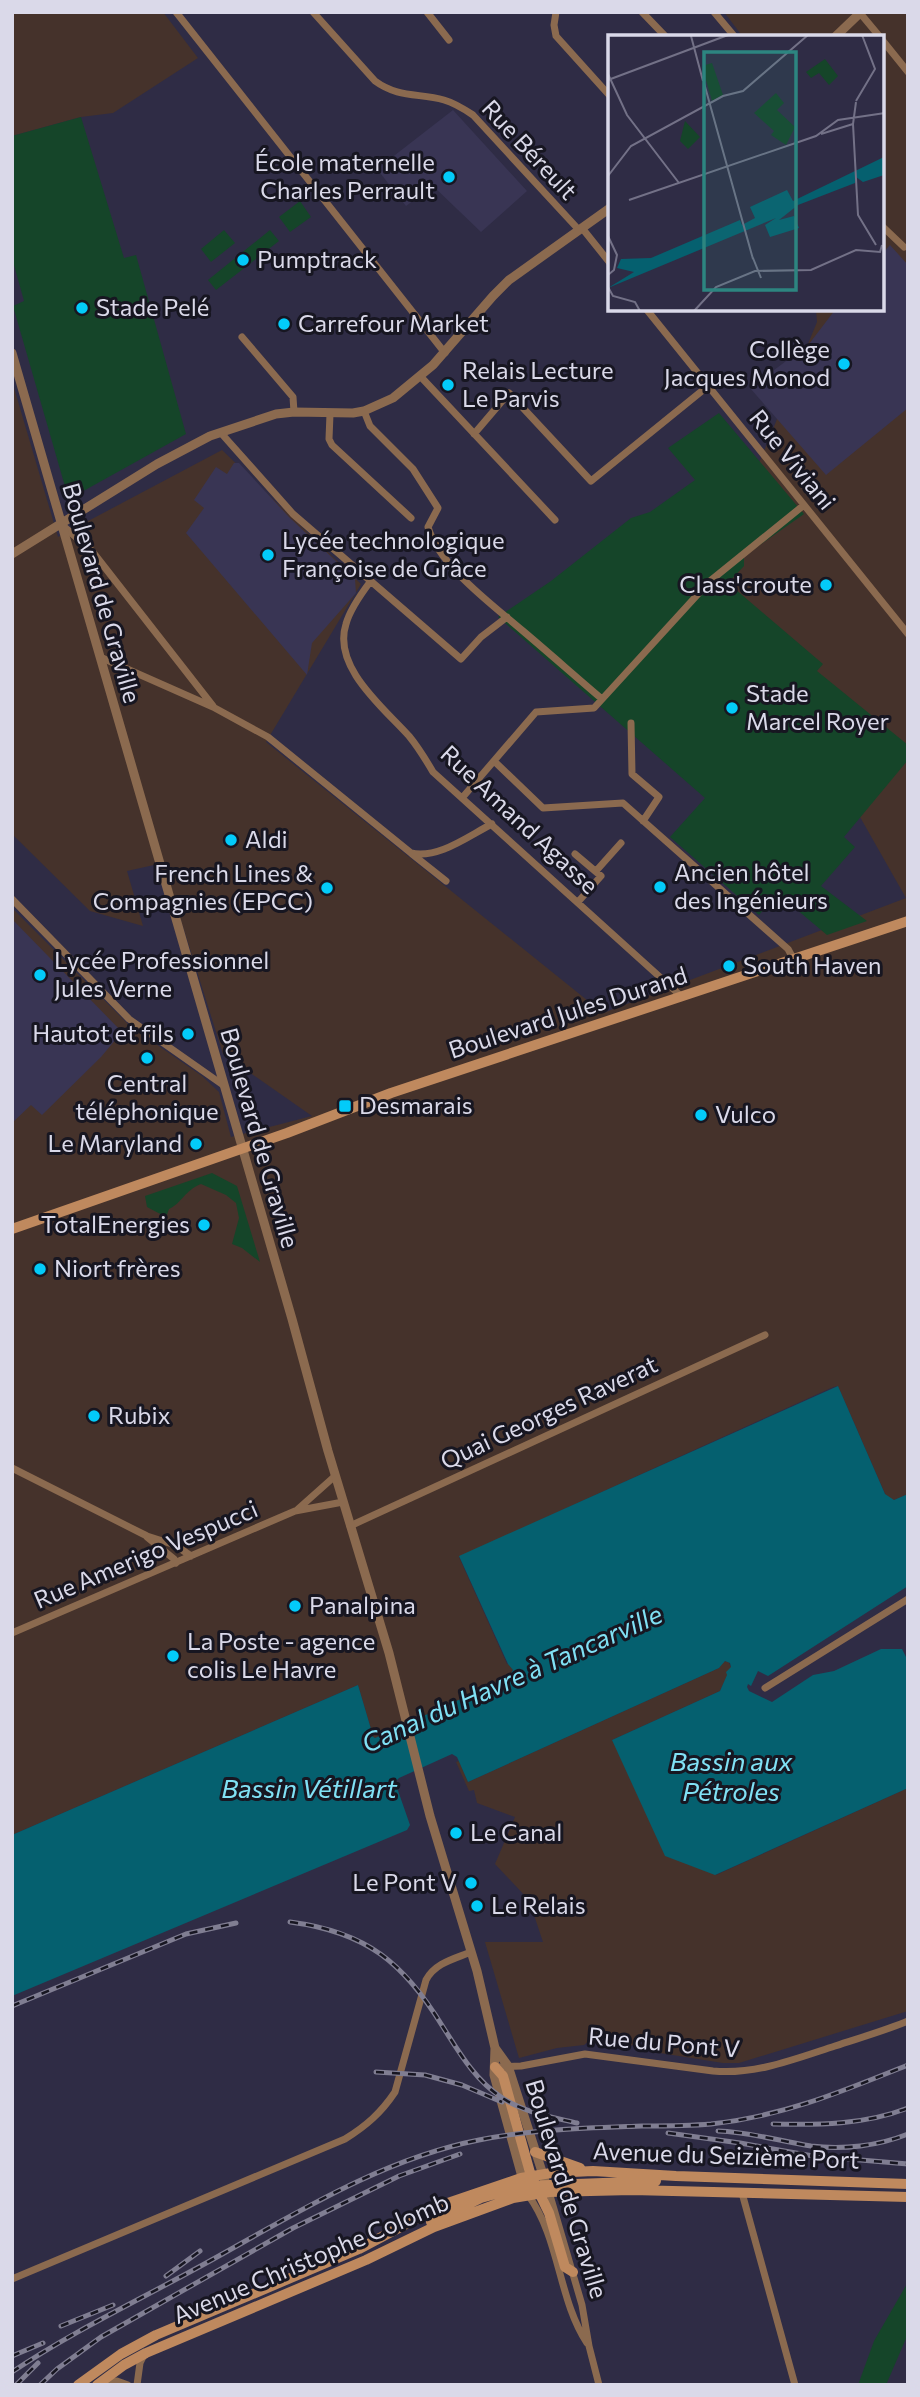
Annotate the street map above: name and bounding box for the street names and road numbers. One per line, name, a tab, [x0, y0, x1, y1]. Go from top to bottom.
street label: Rue Béreult	[477, 93, 584, 205]
street label: Rue Viviani	[744, 403, 842, 515]
street label: Boulevard de Graville	[57, 479, 148, 706]
street label: Rue Amand Agasse	[435, 738, 605, 899]
street label: Boulevard Jules Durand	[445, 959, 691, 1064]
street label: Boulevard de Graville	[215, 1024, 306, 1251]
street label: Quai Georges Raverat	[435, 1349, 662, 1475]
street label: Rue Amerigo Vespucci	[29, 1493, 262, 1614]
street label: Rue du Pont V	[587, 2020, 741, 2063]
street label: Boulevard de Graville	[520, 2075, 615, 2302]
street label: Avenue du Seizième Port	[592, 2135, 860, 2174]
street label: Avenue Christophe Colomb	[168, 2186, 453, 2329]

